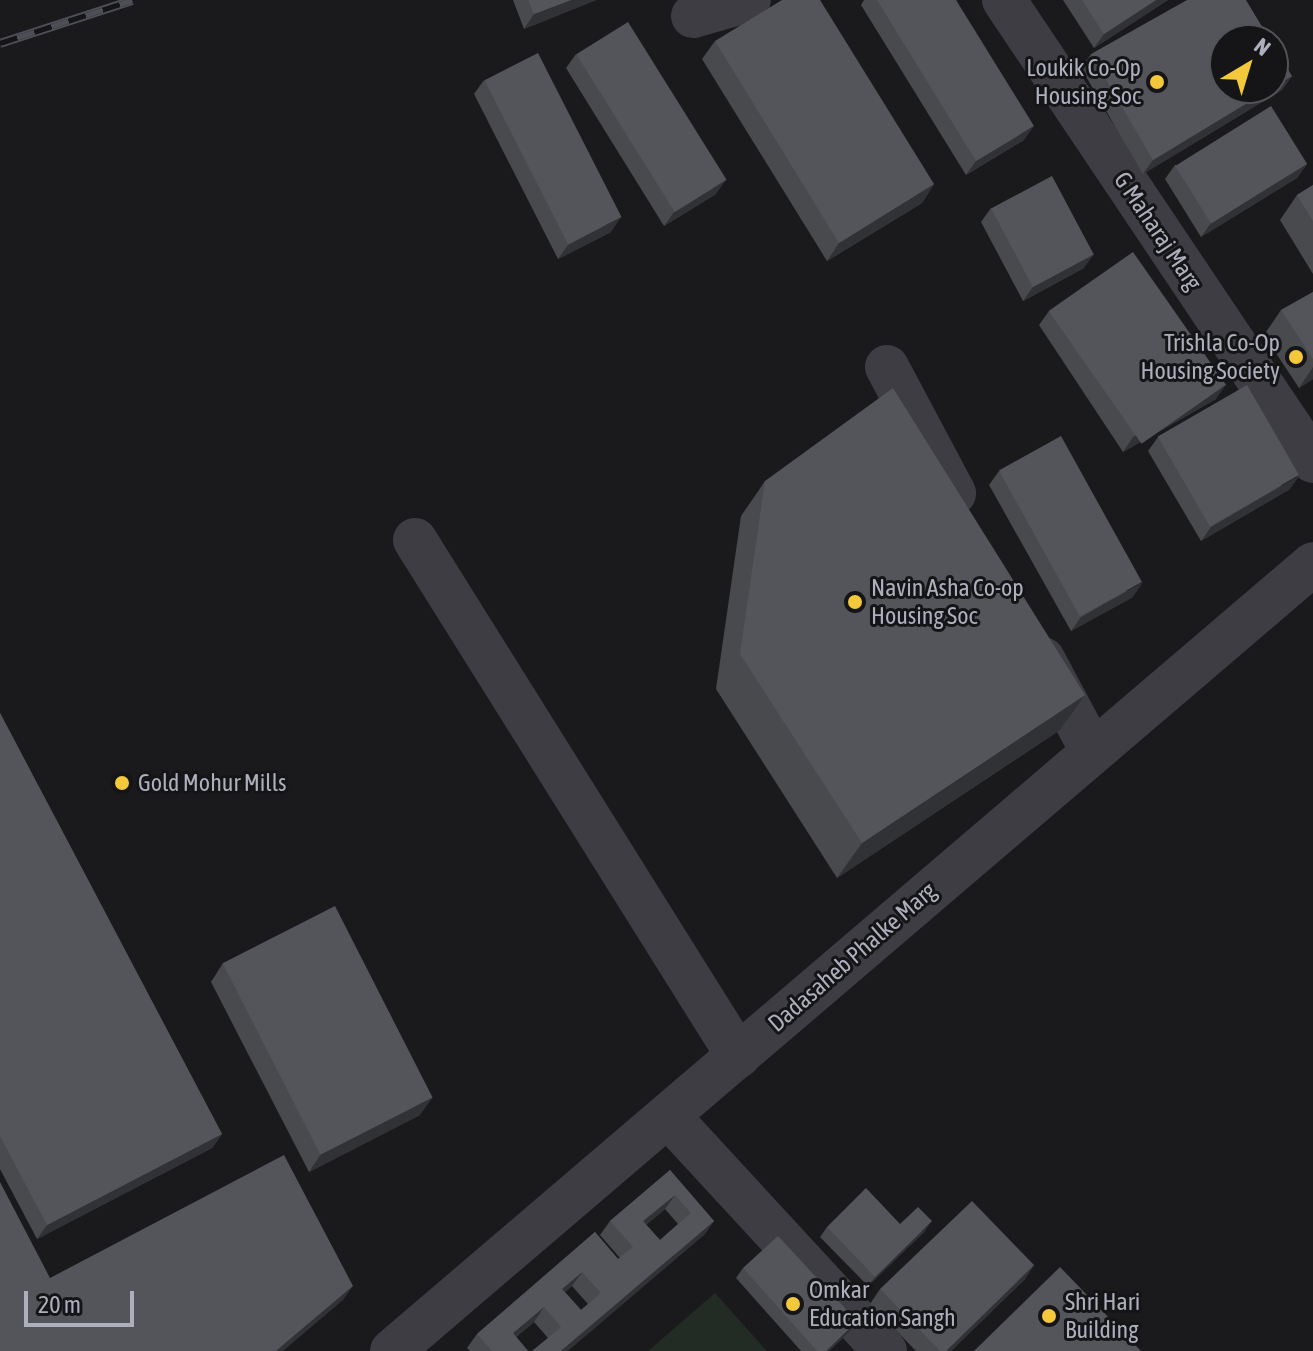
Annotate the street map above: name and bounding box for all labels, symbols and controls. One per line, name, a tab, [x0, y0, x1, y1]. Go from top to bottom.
north arrow	[1209, 24, 1289, 104]
text: N	[1249, 32, 1276, 61]
place label: Loukik Co-Op Housing Soc	[1026, 54, 1141, 110]
marker: Loukik Co-Op Housing Soc	[1148, 73, 1166, 91]
street label: G Maharaj Marg	[1108, 166, 1208, 296]
place label: Trishla Co-Op Housing Society	[1140, 329, 1280, 385]
marker: Trishla Co-Op Housing Society	[1287, 348, 1305, 366]
place label: Navin Asha Co-op Housing Soc	[871, 574, 1024, 630]
marker: Navin Asha Co-op Housing Soc	[846, 593, 864, 611]
place label: Gold Mohur Mills	[138, 769, 287, 797]
marker: Gold Mohur Mills	[113, 774, 131, 792]
street label: Dadasaheb Phalke Marg	[762, 876, 942, 1038]
scale bar	[28, 1275, 138, 1325]
place label: Omkar Education Sangh	[809, 1276, 956, 1332]
place label: Shri Hari Building	[1065, 1288, 1140, 1344]
text: 20 m	[38, 1291, 81, 1318]
marker: Omkar Education Sangh	[784, 1295, 802, 1313]
marker: Shri Hari Building	[1040, 1307, 1058, 1325]

